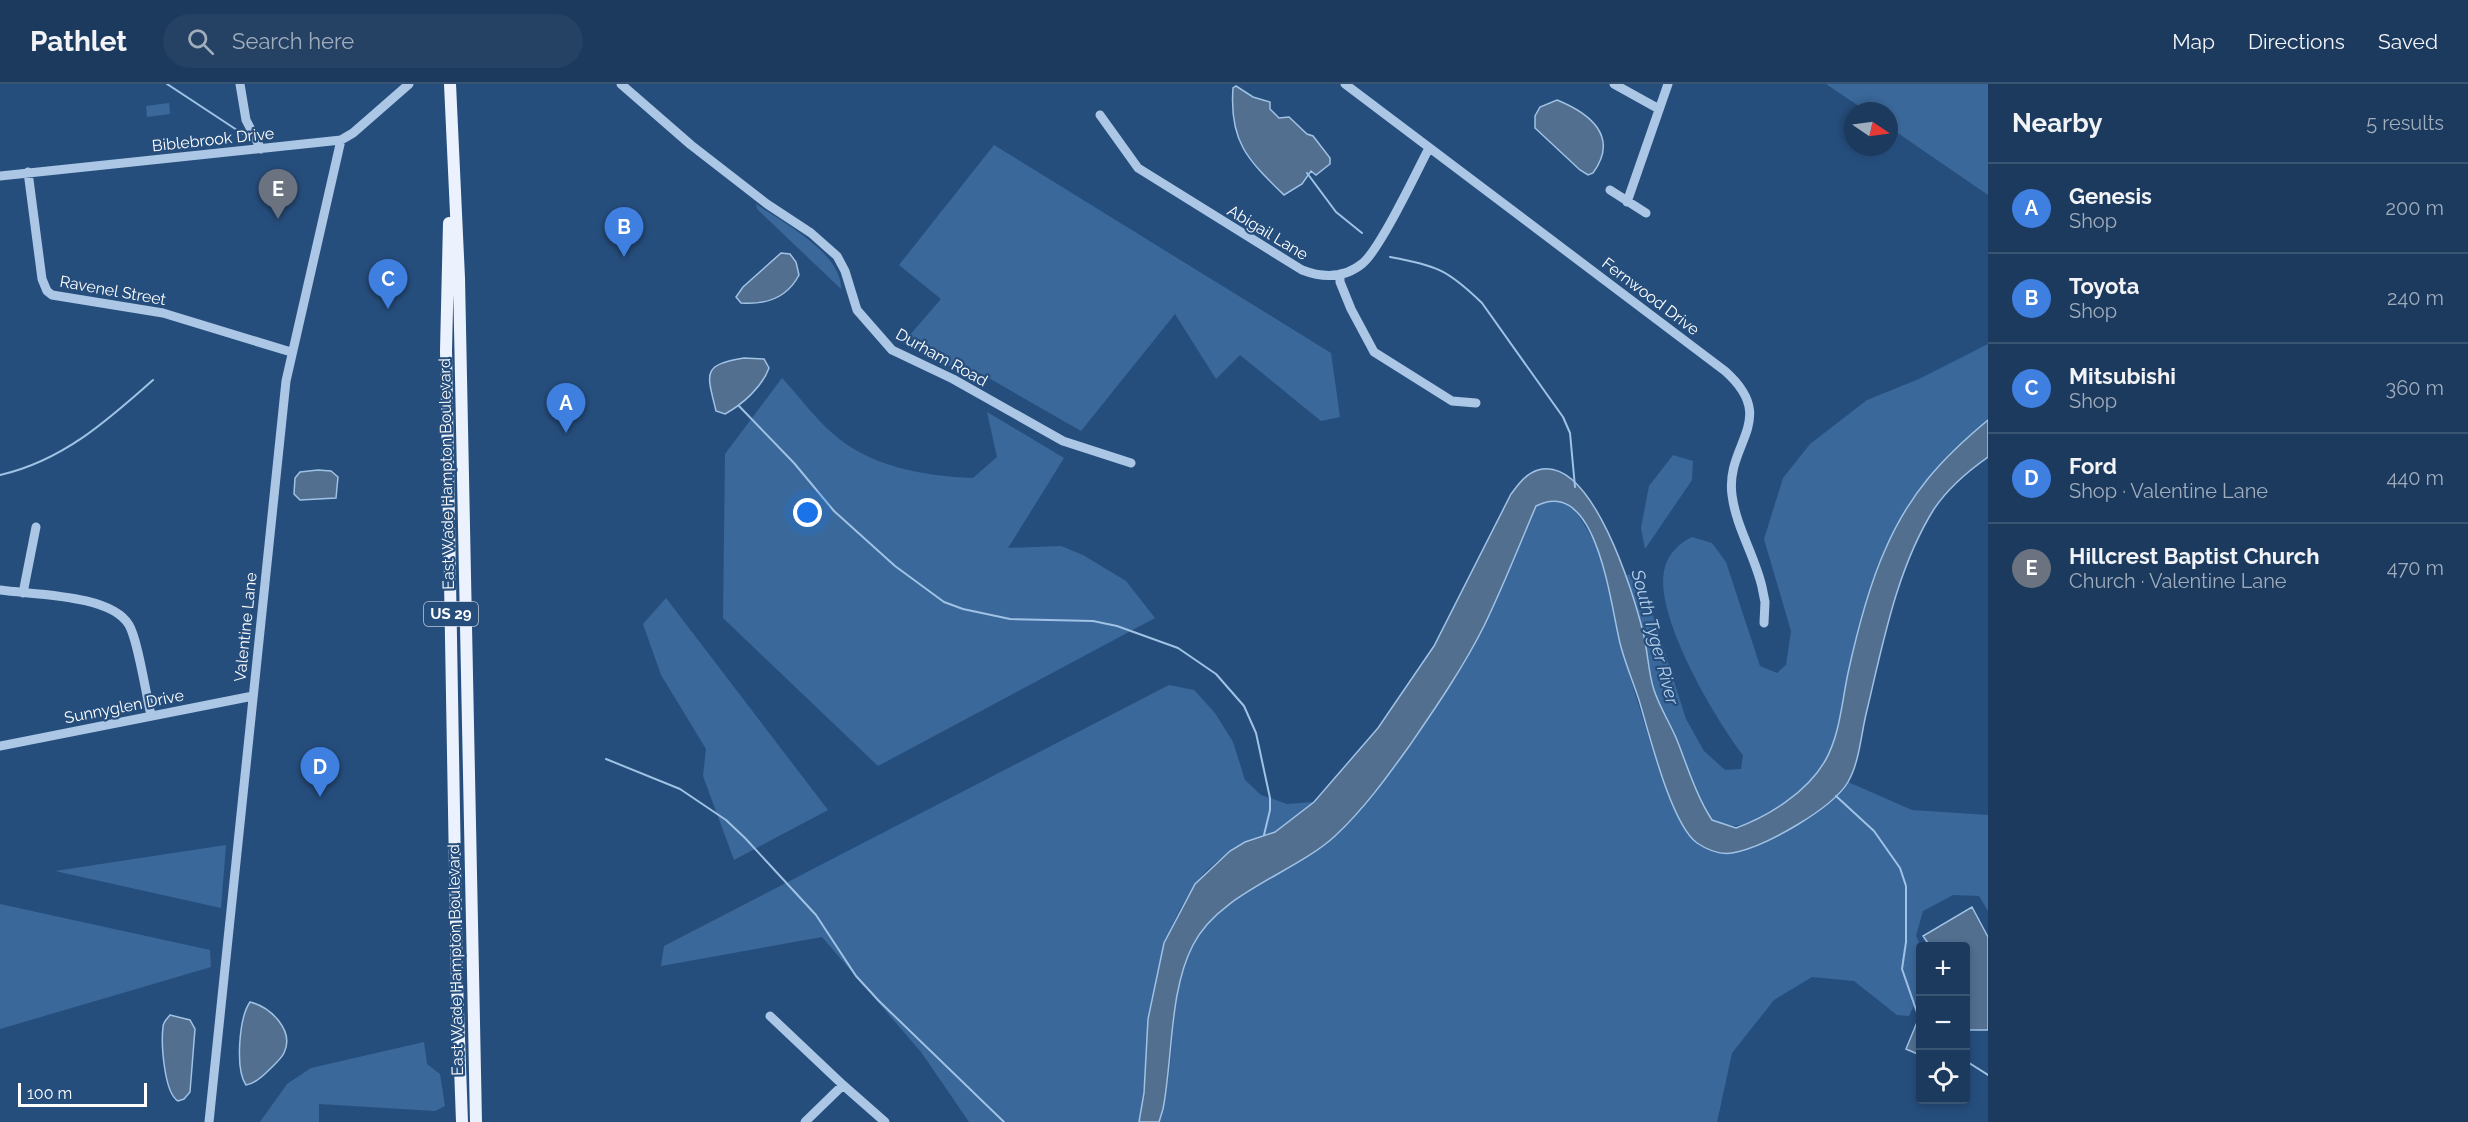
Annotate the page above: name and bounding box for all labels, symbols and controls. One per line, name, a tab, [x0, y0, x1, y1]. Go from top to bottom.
search box	[163, 14, 583, 68]
text: Pathlet	[30, 25, 127, 58]
icon: search	[184, 25, 217, 58]
text: Search here	[232, 28, 354, 54]
text: Map	[2172, 29, 2215, 54]
text: Directions	[2248, 29, 2345, 54]
text: Saved	[2378, 29, 2438, 54]
north arrow	[1844, 102, 1898, 156]
text: Nearby	[2012, 108, 2102, 138]
text: 5 results	[2366, 111, 2444, 135]
street label: Biblebrook Drive	[151, 124, 275, 155]
pin: E	[258, 170, 298, 219]
text: Genesis	[2069, 183, 2152, 209]
text: A	[2025, 196, 2038, 220]
text: 200 m	[2386, 196, 2444, 220]
street label: Abigail Lane	[1224, 201, 1312, 264]
pin: B	[604, 208, 644, 257]
text: Shop	[2069, 209, 2117, 233]
street label: Fernwood Drive	[1598, 254, 1703, 339]
pin: C	[368, 260, 408, 309]
street label: Ravenel Street	[58, 272, 168, 309]
text: Toyota	[2069, 273, 2139, 299]
text: B	[2025, 286, 2038, 310]
text: 240 m	[2387, 286, 2444, 310]
text: Shop	[2069, 299, 2117, 323]
street label: Durham Road	[893, 324, 991, 390]
street label: East Wade Hampton Boulevard	[435, 358, 458, 590]
text: Mitsubishi	[2069, 363, 2176, 389]
text: C	[2025, 376, 2038, 400]
text: 360 m	[2386, 376, 2444, 400]
pin: A	[546, 384, 586, 433]
text: Shop	[2069, 389, 2117, 413]
text: Ford	[2069, 453, 2117, 479]
text: D	[2024, 466, 2039, 490]
text: 440 m	[2386, 466, 2444, 490]
text: Shop · Valentine Lane	[2069, 479, 2268, 503]
your location	[793, 498, 822, 527]
text: Hillcrest Baptist Church	[2069, 543, 2319, 569]
text: E	[2025, 556, 2038, 580]
text: 470 m	[2387, 556, 2444, 580]
water label: South Tyger River	[1627, 566, 1684, 707]
text: Church · Valentine Lane	[2069, 569, 2287, 593]
street label: Valentine Lane	[230, 571, 261, 683]
road number: US 29	[424, 602, 478, 626]
street label: Sunnyglen Drive	[63, 686, 185, 727]
pin: D	[300, 748, 340, 797]
street label: East Wade Hampton Boulevard	[444, 844, 467, 1076]
map controls	[1916, 942, 1970, 1104]
button: +	[1916, 942, 1970, 996]
button: −	[1916, 996, 1970, 1050]
button: locate	[1916, 1050, 1970, 1104]
scale bar	[18, 1080, 147, 1108]
text: 100 m	[27, 1084, 72, 1103]

